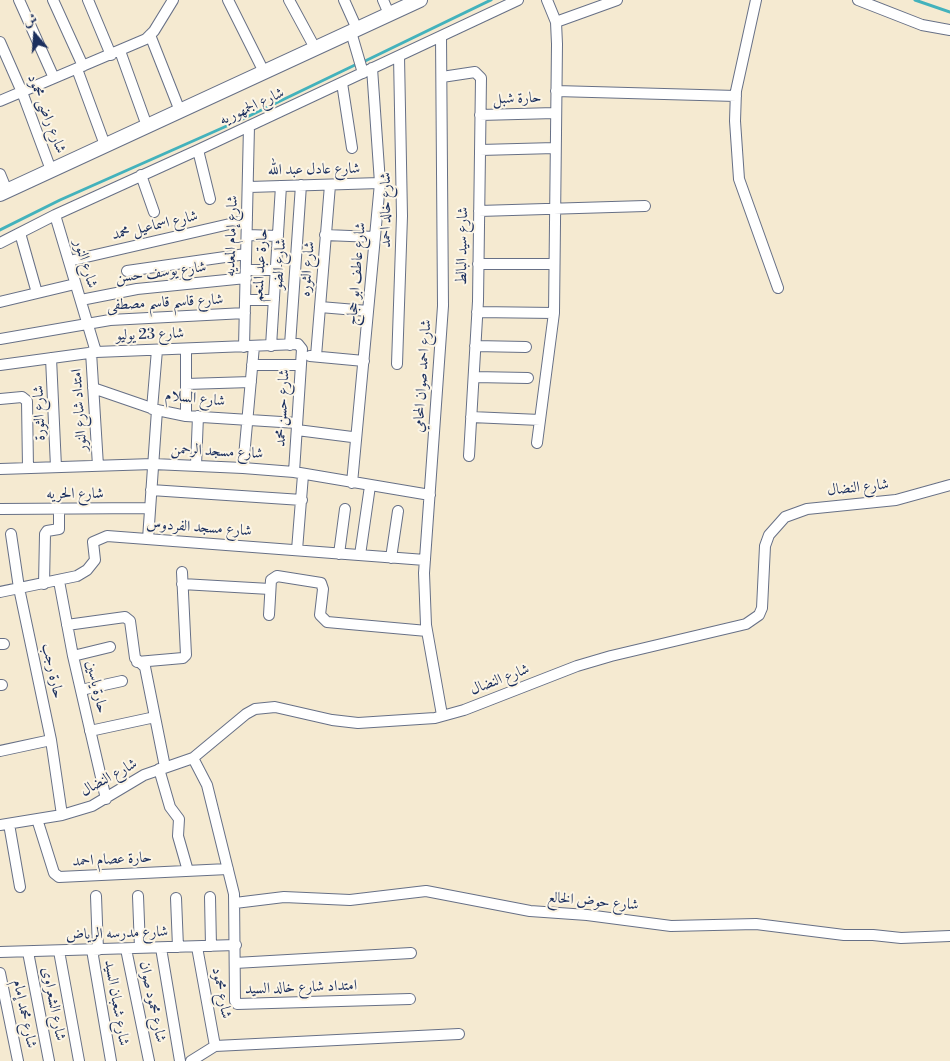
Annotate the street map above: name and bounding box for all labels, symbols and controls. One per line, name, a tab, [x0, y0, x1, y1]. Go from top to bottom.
north arrow	[10, 10, 60, 60]
text: ش	[21, 10, 40, 31]
street label: شارع راضى محمود	[23, 72, 69, 156]
street label: شارع الجمهوريه	[217, 84, 287, 130]
street label: حارة شبل	[492, 89, 542, 109]
street label: شارع عادل عبد الله	[268, 160, 360, 180]
street label: شارع خالد احمد	[377, 172, 395, 248]
street label: شارع إمام المعديه	[222, 195, 242, 277]
street label: شارع اسماعيل محمد	[110, 207, 200, 245]
street label: شارع سيد البالط	[453, 207, 473, 285]
street label: شارع عاطف ابو حجاج	[344, 222, 370, 326]
street label: حارة عبد المنعم	[249, 228, 273, 302]
street label: شارع النور	[69, 238, 101, 290]
street label: شارع الضو	[269, 238, 291, 290]
street label: شارع الثوره	[297, 241, 319, 297]
street label: شارع يوسف حسن	[115, 258, 207, 288]
street label: شارع قاسم قاسم مصطفى	[106, 291, 224, 315]
street label: شارع احمد صوان المحامي	[410, 319, 436, 433]
street label: شارع 23 يوليو	[115, 325, 185, 345]
street label: امتداد شارع النور	[68, 368, 92, 452]
street label: شارع حسن محمد	[272, 369, 294, 447]
street label: شارع الثورة	[30, 385, 50, 441]
street label: شارع السلام	[164, 387, 226, 411]
street label: شارع مسجد الرحمن	[170, 441, 264, 463]
street label: شارع النضال	[826, 476, 890, 500]
street label: شارع الحريه	[46, 485, 104, 503]
street label: شارع مسجد الفردوس	[146, 515, 252, 541]
street label: حارة رجب	[37, 642, 67, 700]
street label: حارة ياسين	[81, 659, 111, 715]
street label: شارع النضال	[468, 660, 532, 700]
street label: شارع النضال	[78, 755, 140, 801]
street label: حارة عصام احمد	[72, 849, 152, 871]
street label: شارع حوض الخالع	[547, 889, 639, 915]
street label: شارع مدرسه الرياض	[65, 923, 169, 945]
street label: شارع شعبان السيد	[100, 959, 132, 1047]
street label: شارع محمود صوان	[135, 960, 169, 1044]
street label: شارع الشعراوى	[37, 966, 69, 1042]
street label: شارع محمود	[207, 966, 235, 1020]
street label: امتداد شارع خالد السيد	[245, 977, 357, 999]
street label: شارع محمد إمام	[8, 978, 40, 1050]

